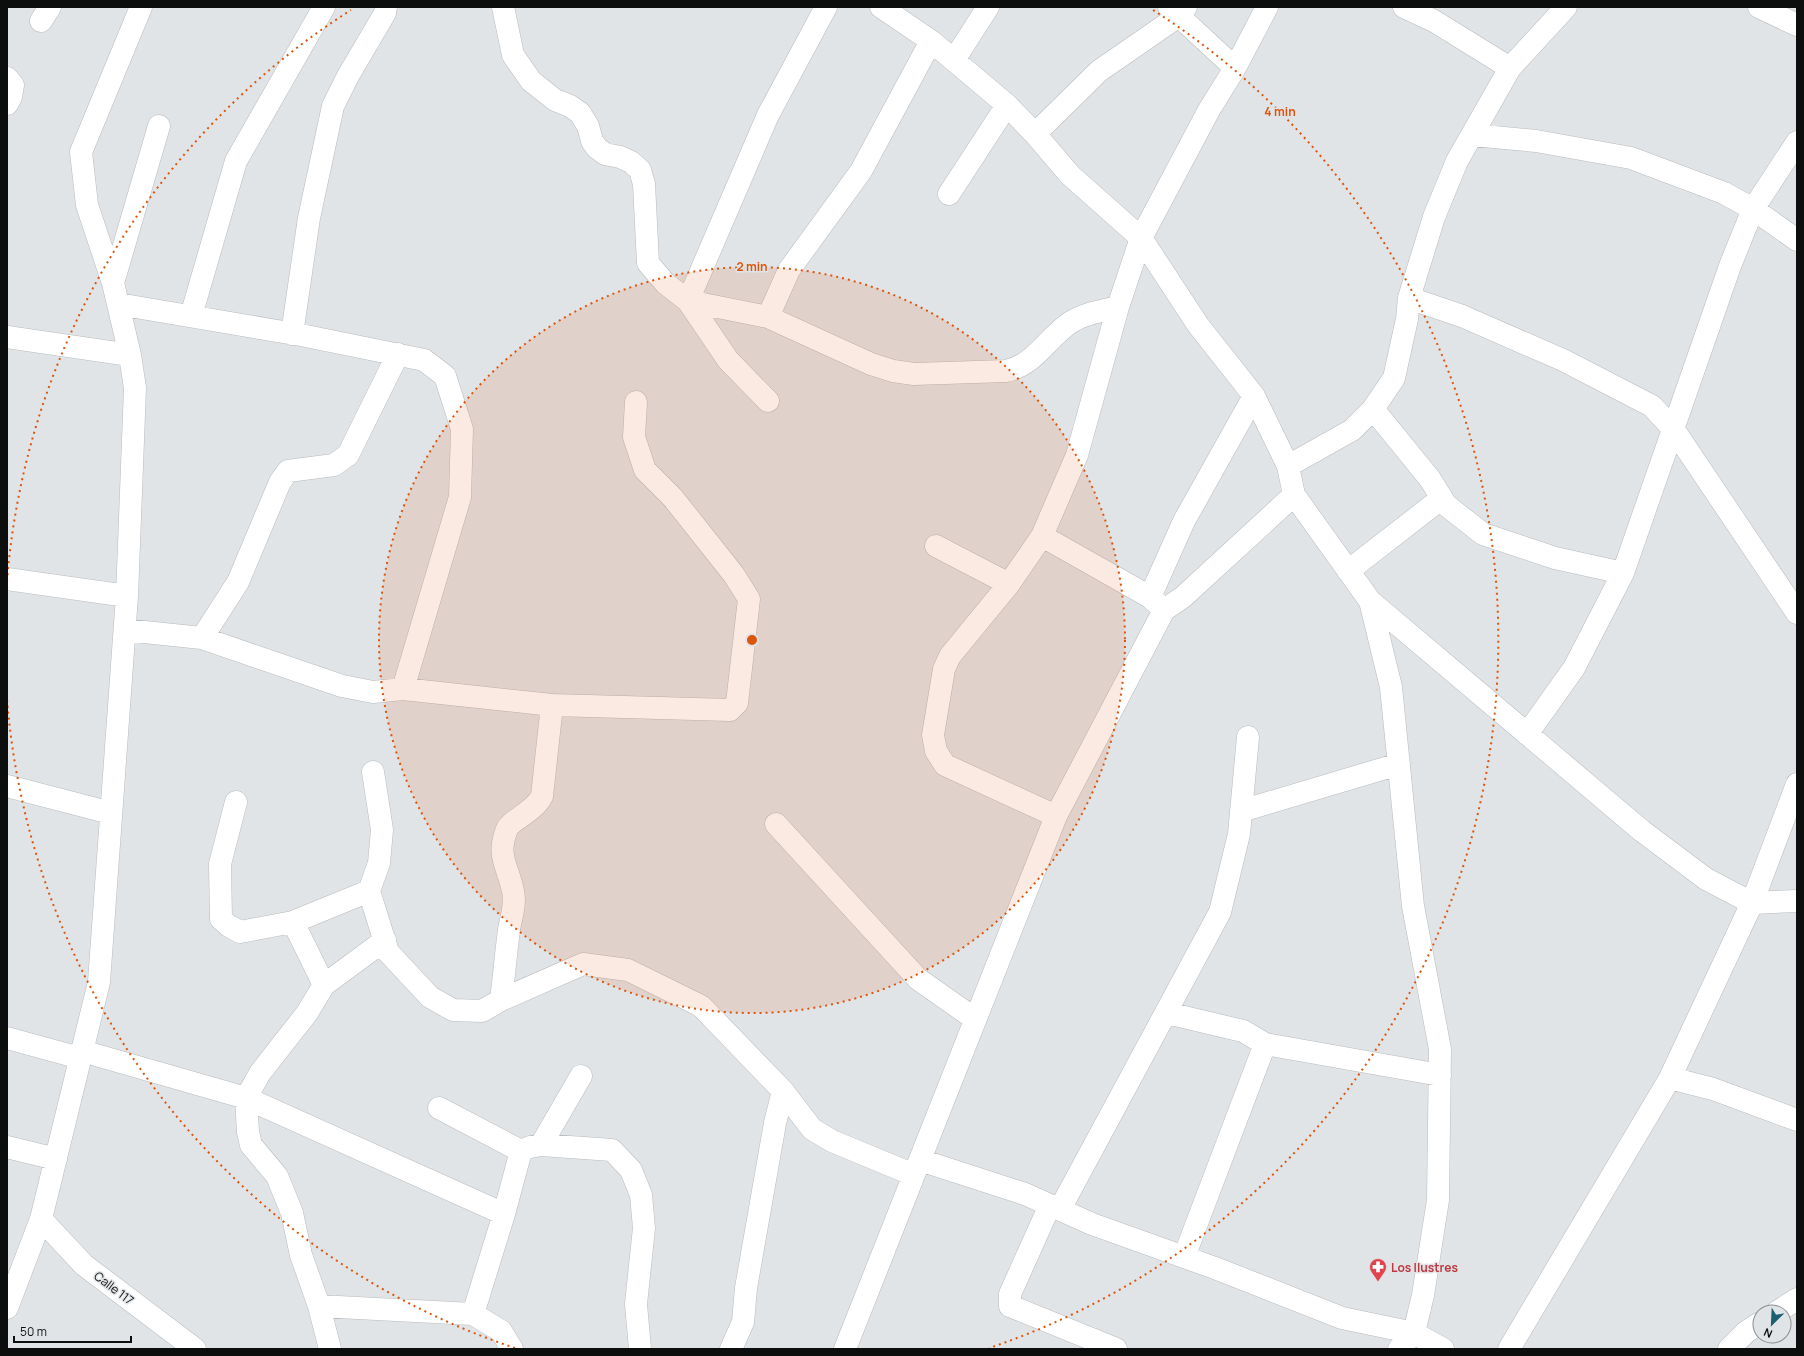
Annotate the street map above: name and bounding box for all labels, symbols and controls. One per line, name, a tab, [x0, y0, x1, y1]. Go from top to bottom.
text: 4 min	[1264, 103, 1296, 120]
text: 2 min	[736, 258, 768, 275]
centre of rings	[745, 633, 759, 647]
pharmacy icon: Los Ilustres	[1368, 1257, 1388, 1282]
place label: Los Ilustres	[1391, 1259, 1458, 1276]
street label: Calle 117	[91, 1267, 137, 1309]
north arrow	[1752, 1304, 1792, 1344]
scale bar	[14, 1318, 131, 1344]
text: 50 m	[20, 1323, 47, 1340]
text: N	[1761, 1325, 1774, 1342]

